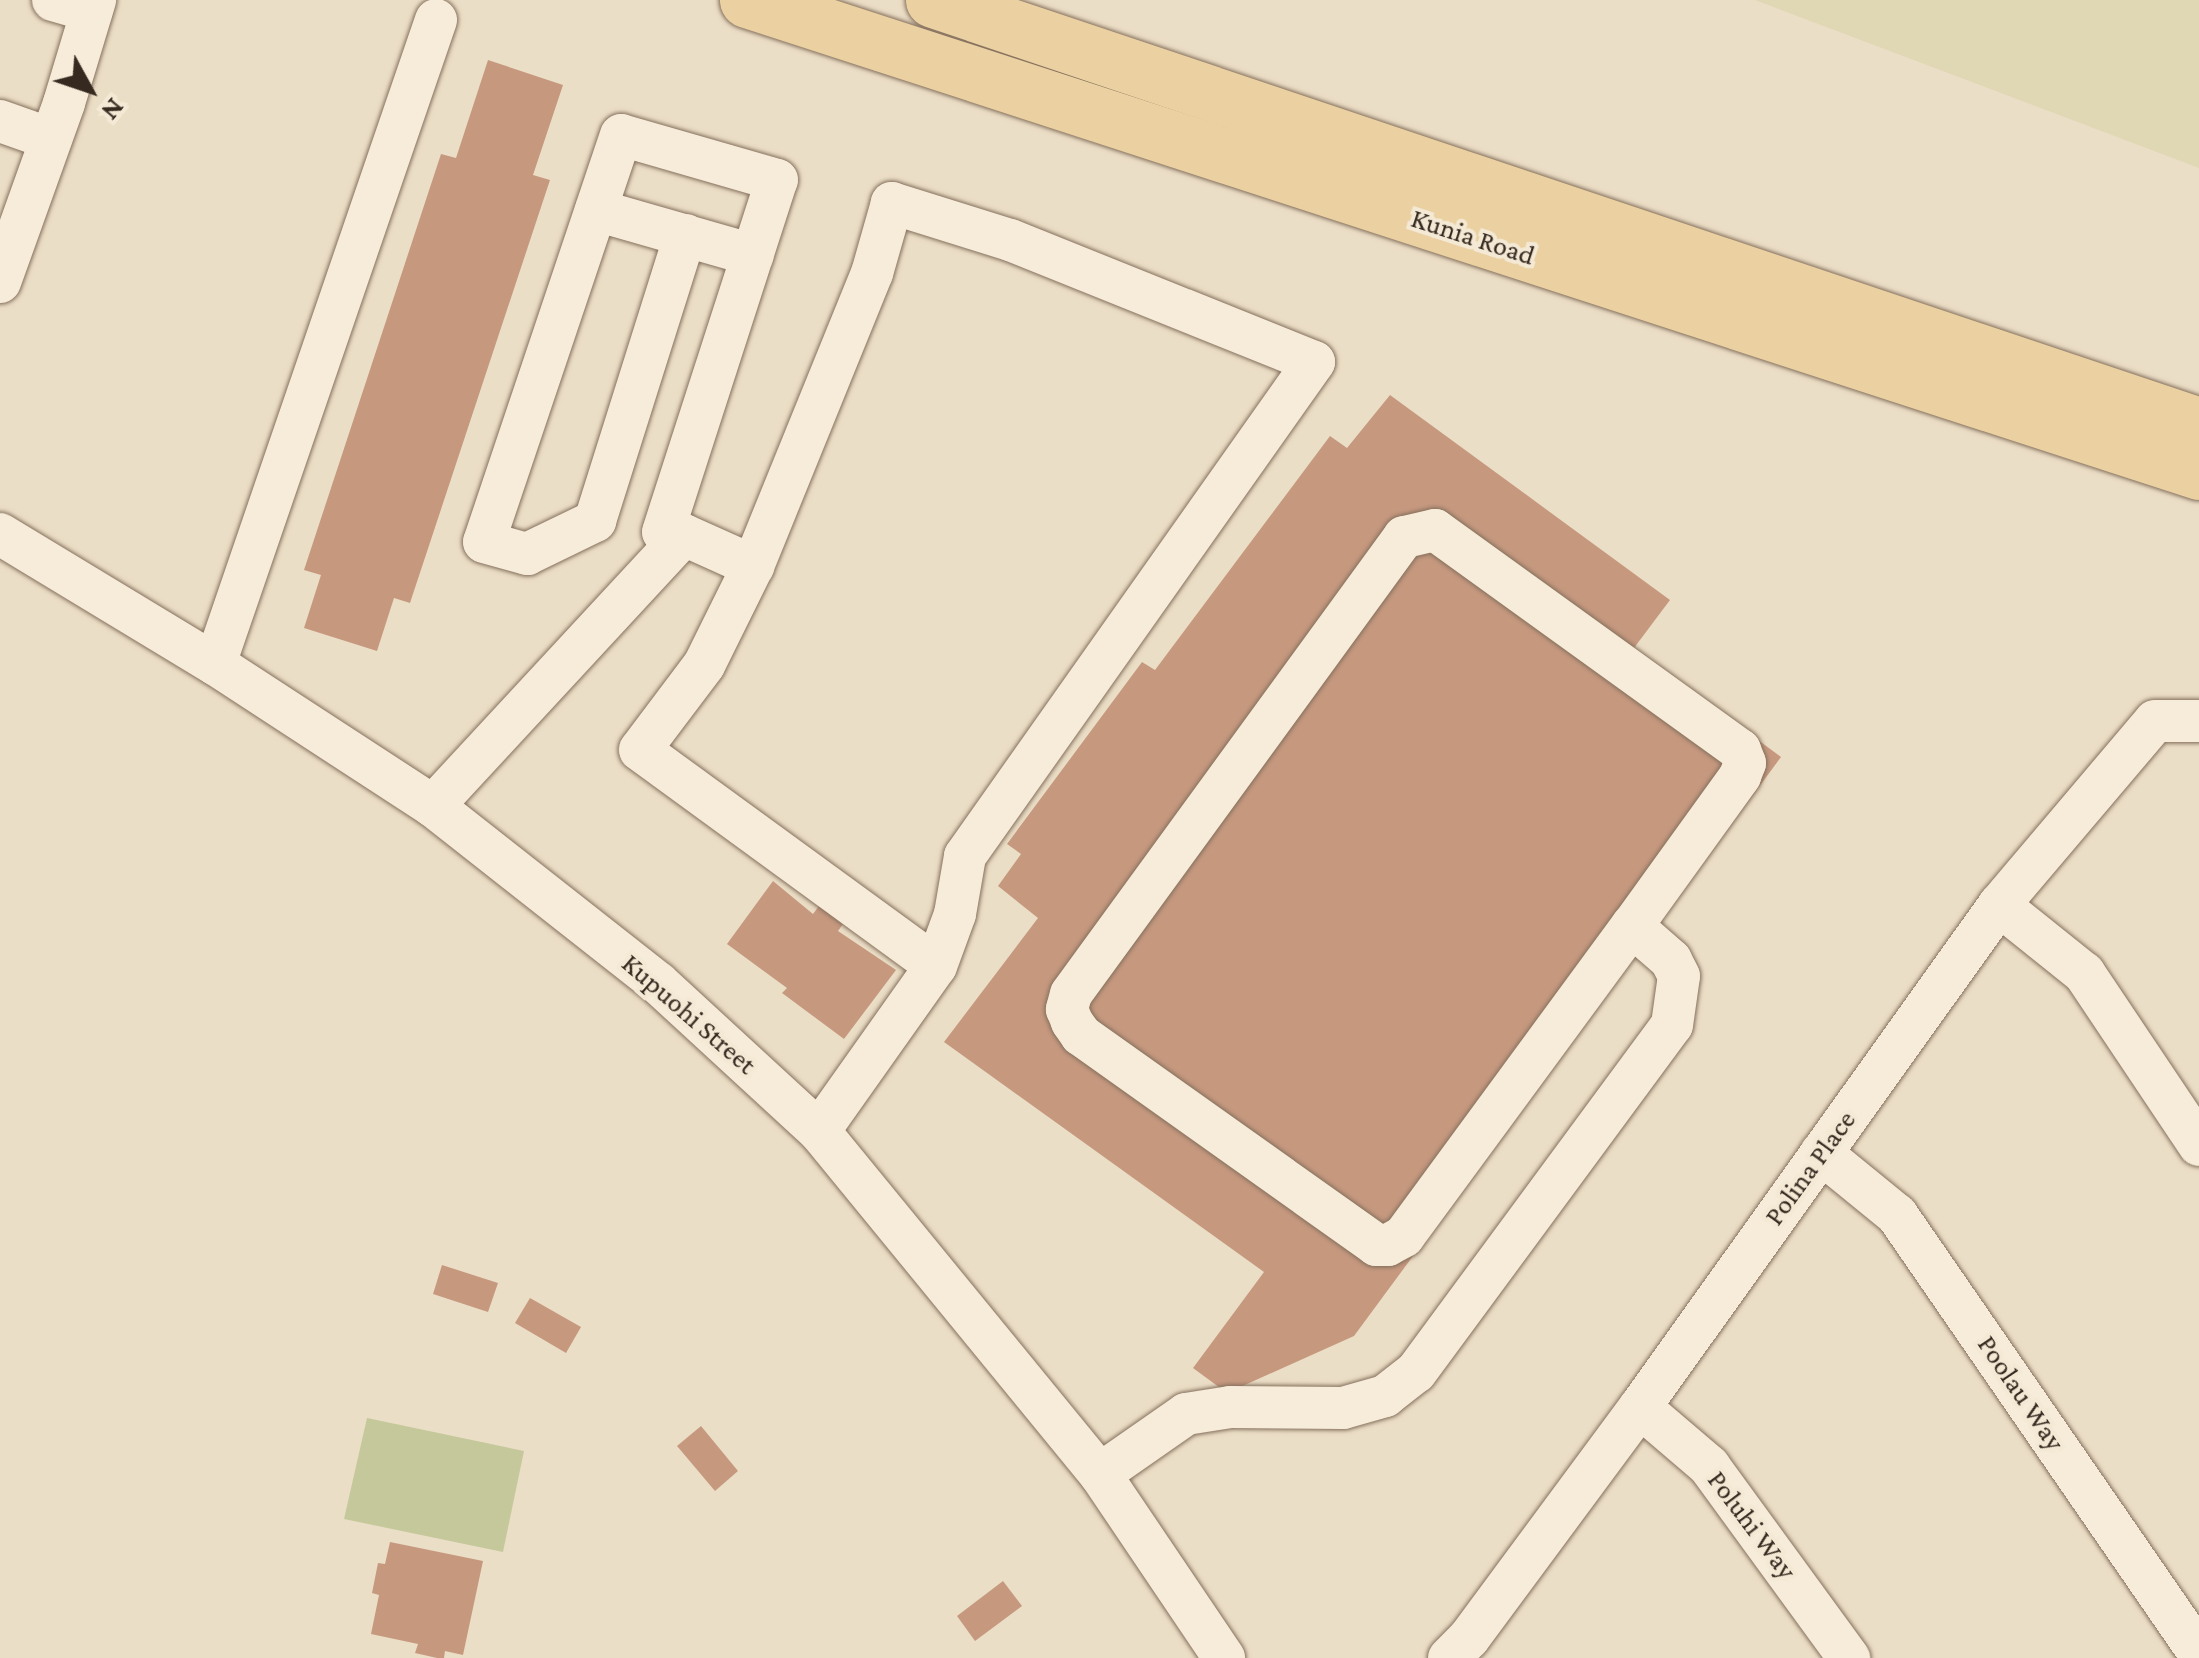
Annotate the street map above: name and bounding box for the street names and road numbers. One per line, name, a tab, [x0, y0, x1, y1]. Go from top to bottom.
street label: Kunia Road	[1407, 201, 1539, 273]
street label: Kupuohi Street	[615, 947, 763, 1081]
street label: Polina Place	[1757, 1104, 1863, 1232]
street label: Poolau Way	[1970, 1329, 2072, 1457]
street label: Poluhi Way	[1700, 1464, 1804, 1586]

